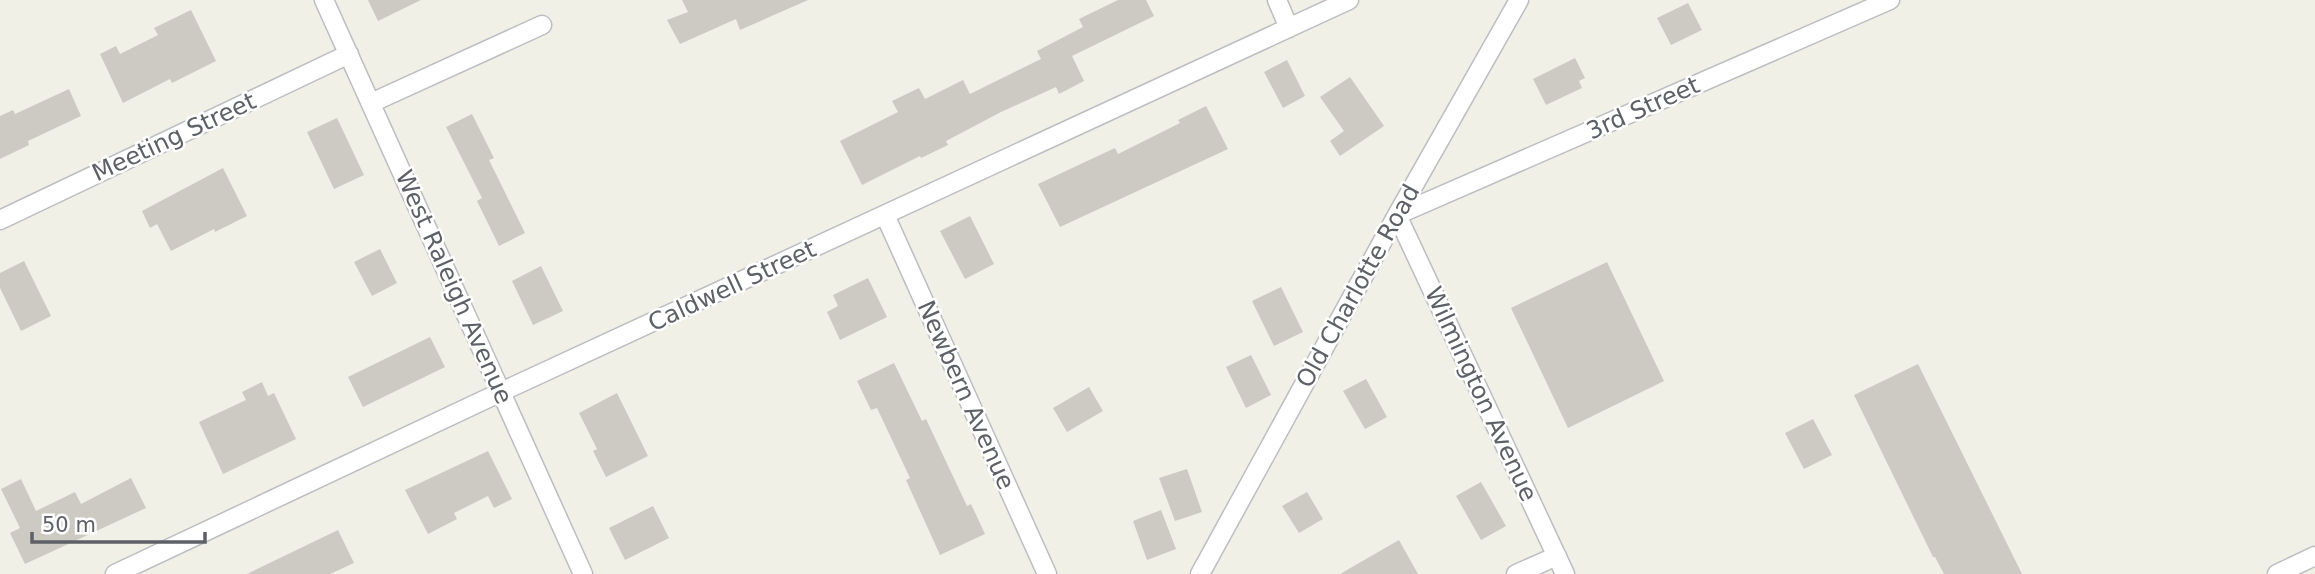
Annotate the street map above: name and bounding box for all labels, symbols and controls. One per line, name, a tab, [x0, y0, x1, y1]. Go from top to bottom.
street label: 3rd Street	[1582, 71, 1704, 145]
street label: Meeting Street	[88, 87, 260, 187]
street label: West Raleigh Avenue	[390, 166, 518, 408]
street label: Old Charlotte Road	[1291, 180, 1425, 392]
street label: Caldwell Street	[644, 235, 820, 337]
street label: Wilmington Avenue	[1419, 282, 1543, 506]
street label: Newbern Avenue	[912, 296, 1020, 494]
scale bar	[32, 500, 205, 544]
text: 50 m	[42, 513, 96, 537]

